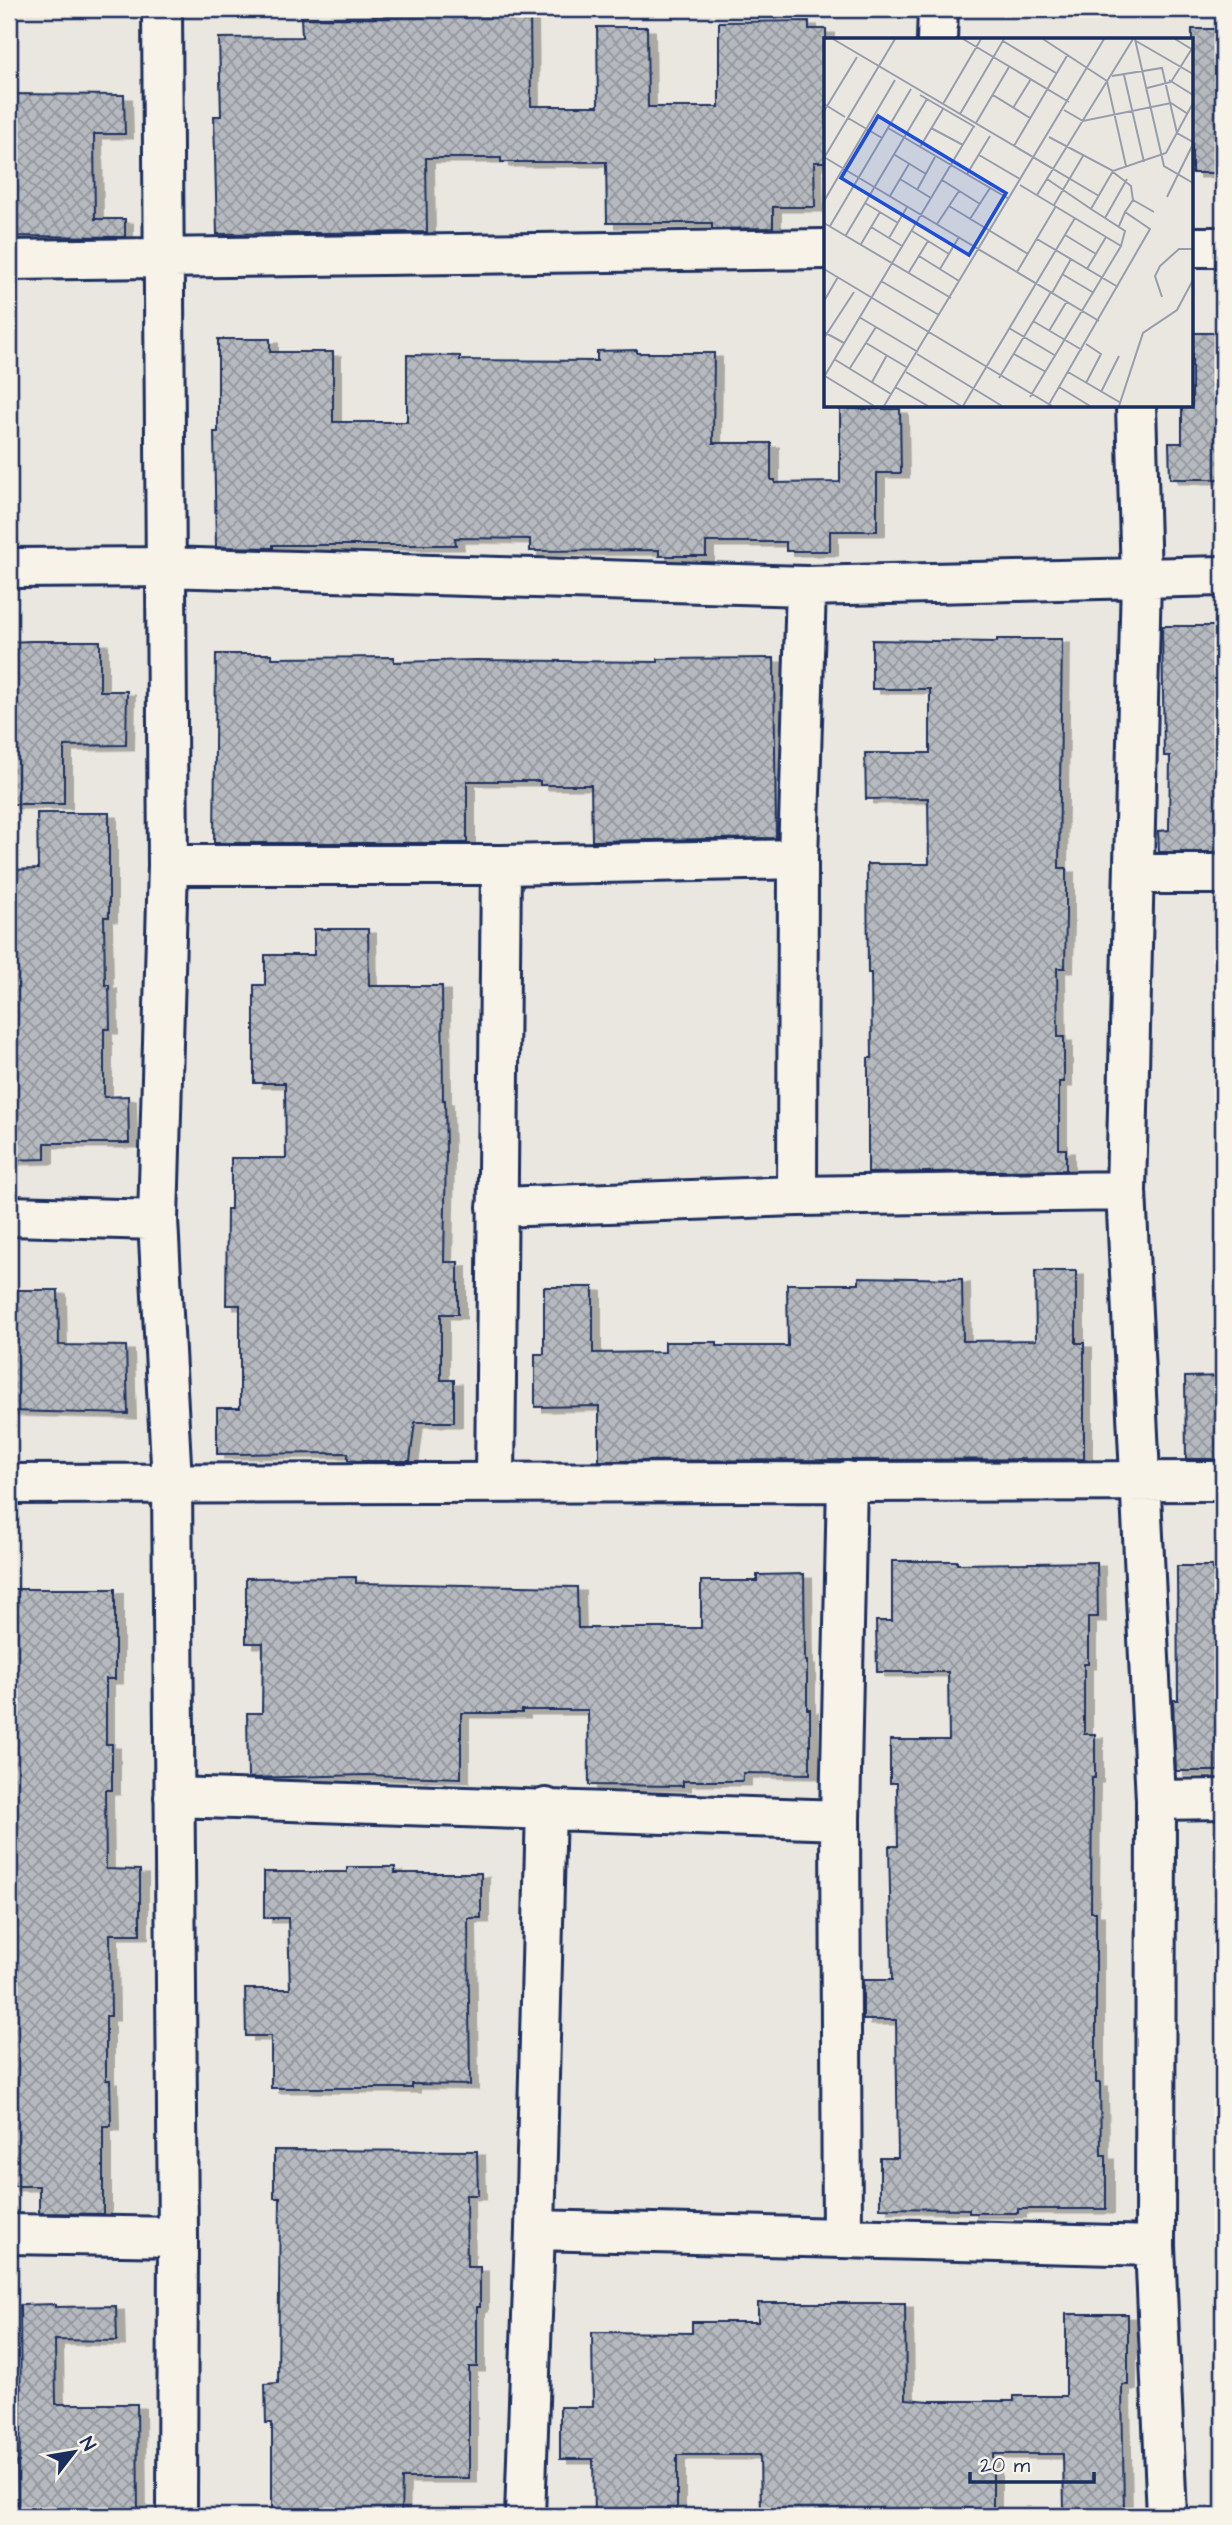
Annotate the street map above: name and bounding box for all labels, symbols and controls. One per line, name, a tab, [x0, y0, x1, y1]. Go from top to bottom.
inset map	[824, 38, 1194, 408]
north arrow	[38, 2416, 108, 2486]
text: N	[73, 2432, 102, 2456]
scale bar	[970, 2441, 1094, 2485]
text: 20 m	[980, 2451, 1031, 2480]

